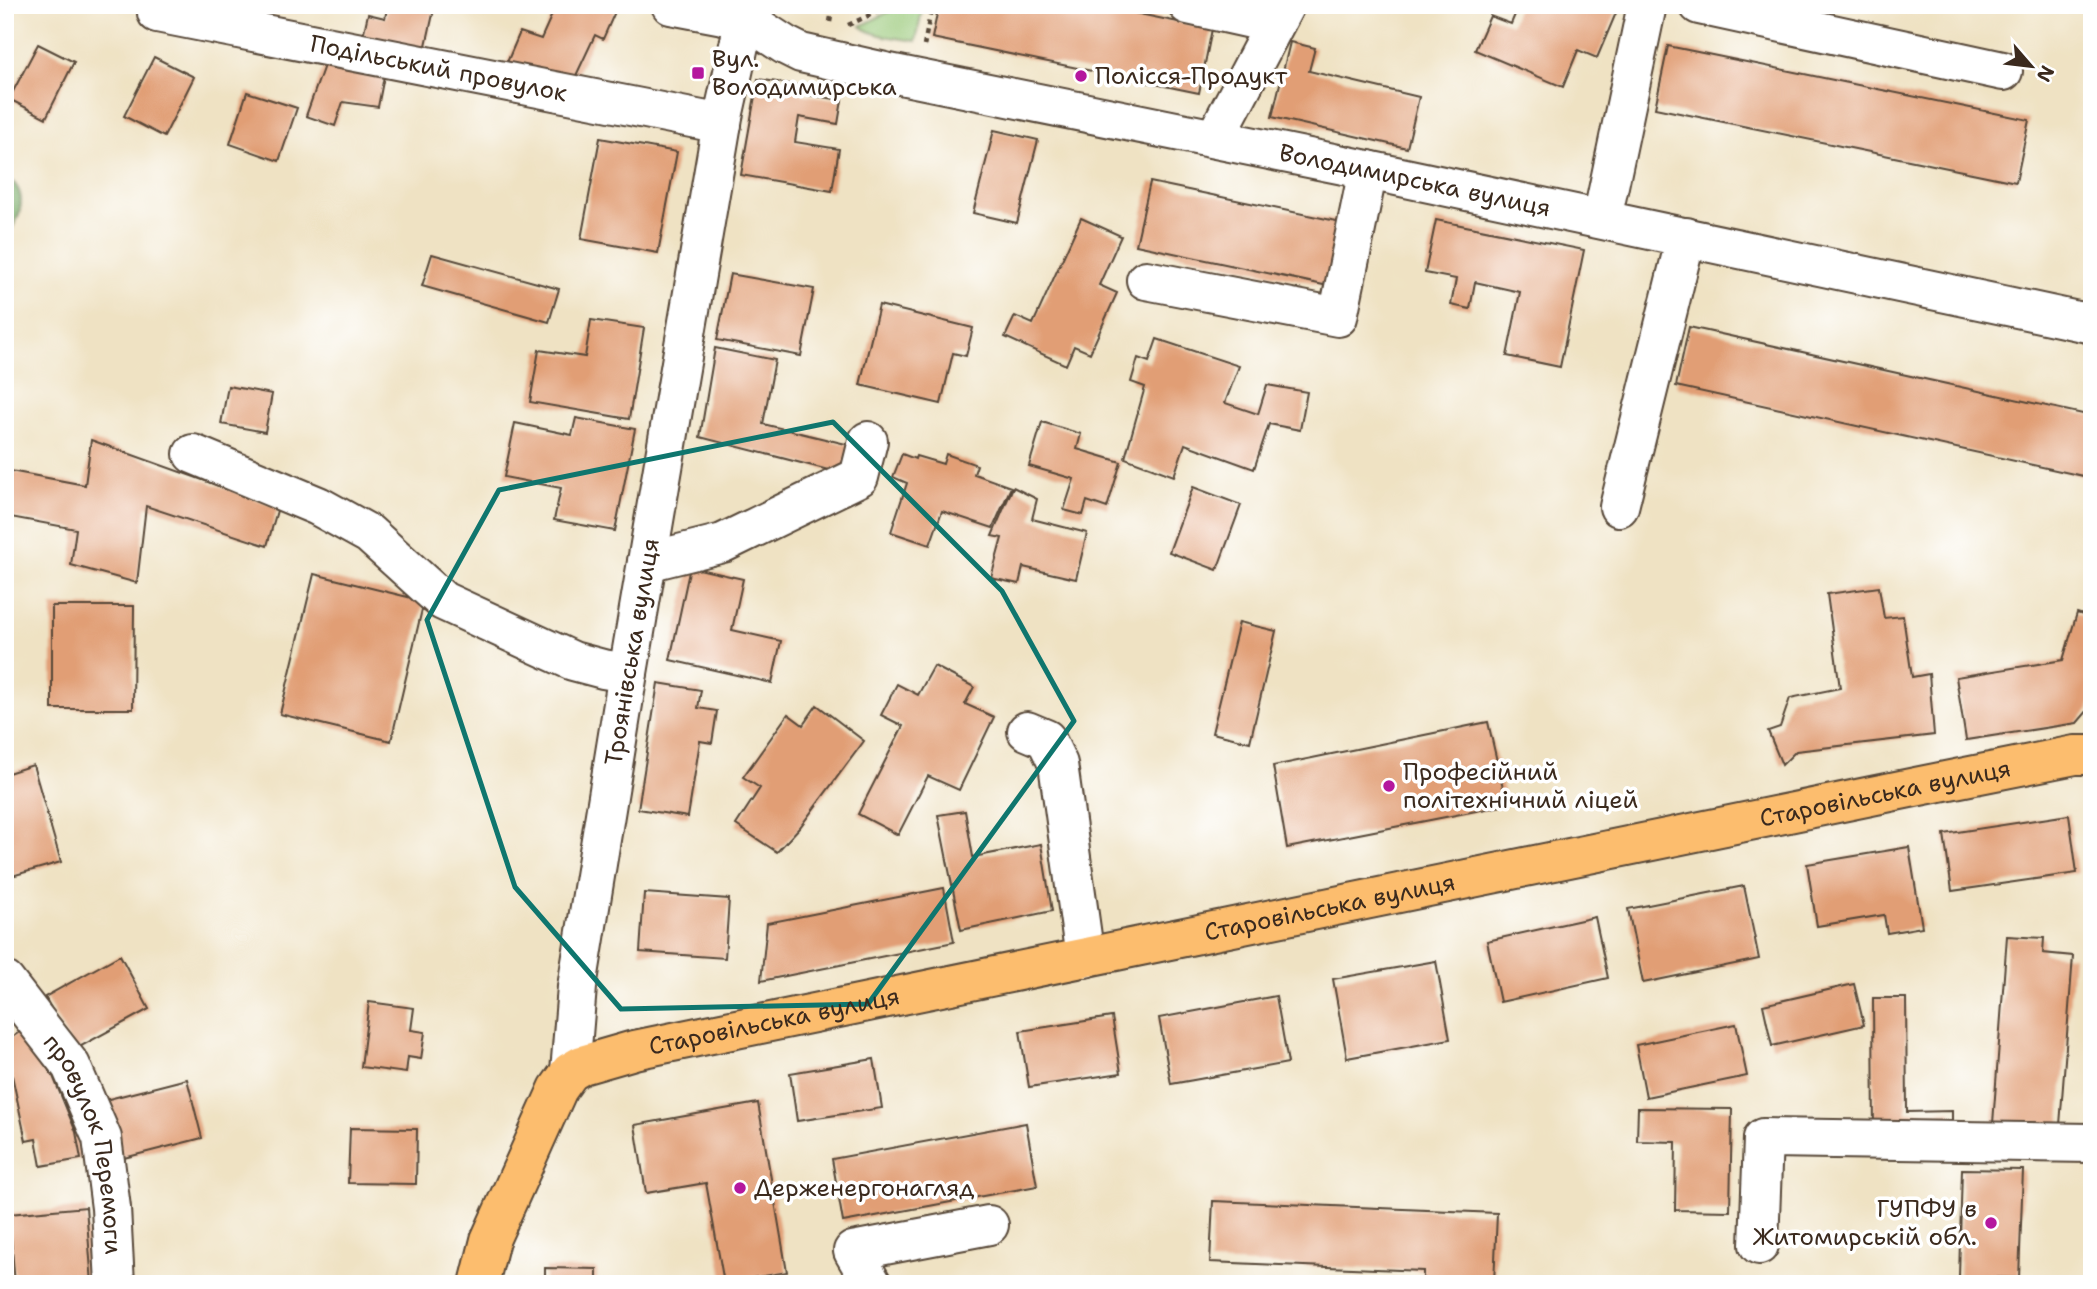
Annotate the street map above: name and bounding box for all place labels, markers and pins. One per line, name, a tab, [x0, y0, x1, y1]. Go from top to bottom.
place label: Вул. Володимирська	[712, 43, 897, 103]
place label: Полісся-Продукт	[1095, 60, 1288, 92]
marker: Вул. Володимирська	[690, 65, 706, 81]
marker: Полісся-Продукт	[1073, 68, 1089, 84]
place label: Професійний політехнічний ліцей	[1403, 756, 1638, 816]
marker: Професійний політехнічний ліцей	[1381, 778, 1397, 794]
place label: Держенергонагляд	[754, 1172, 975, 1204]
marker: Держенергонагляд	[732, 1180, 748, 1196]
place label: ГУПФУ в Житомирській обл.	[1753, 1193, 1977, 1253]
marker: ГУПФУ в Житомирській обл.	[1983, 1215, 1999, 1231]

